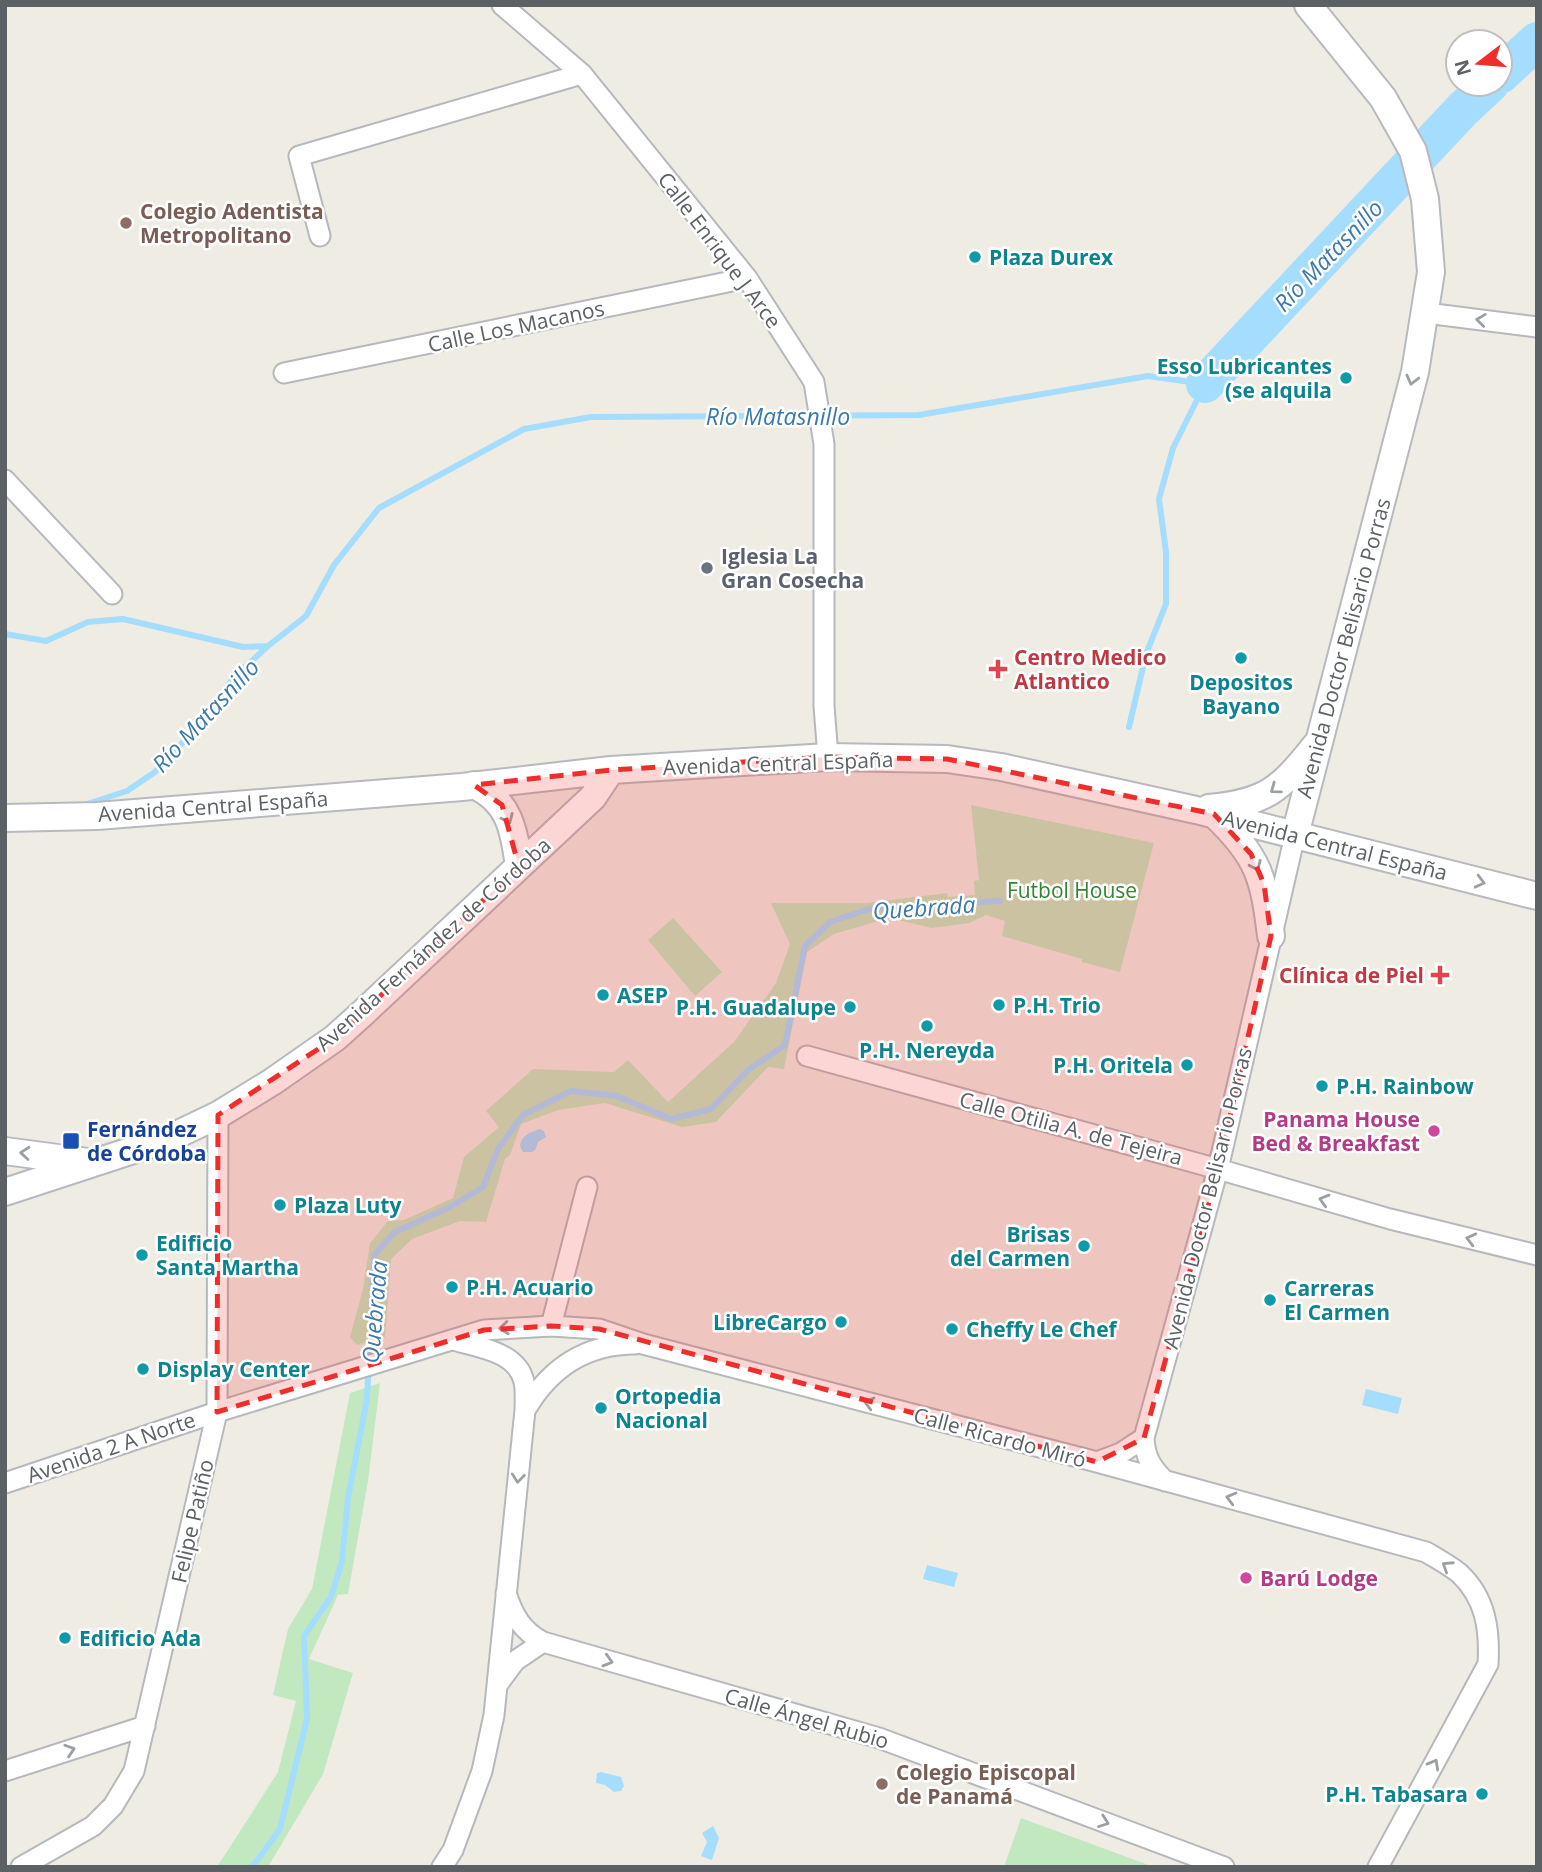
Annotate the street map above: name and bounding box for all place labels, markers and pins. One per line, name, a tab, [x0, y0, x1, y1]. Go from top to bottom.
place label: Colegio Adentista Metropolitano	[140, 197, 324, 249]
marker: Colegio Adentista Metropolitano	[118, 215, 134, 231]
place label: Plaza Durex	[989, 243, 1114, 271]
marker: Plaza Durex	[967, 249, 983, 265]
place label: Esso Lubricantes (se alquila	[1157, 352, 1332, 404]
marker: Esso Lubricantes (se alquila	[1338, 370, 1354, 386]
place label: Iglesia La Gran Cosecha	[721, 542, 864, 594]
marker: Iglesia La Gran Cosecha	[699, 560, 715, 576]
place label: Centro Medico Atlantico	[1014, 643, 1166, 695]
marker: Depositos Bayano	[1233, 650, 1249, 666]
marker: Centro Medico Atlantico	[988, 659, 1008, 679]
place label: Depositos Bayano	[1189, 668, 1293, 720]
place label: Clínica de Piel	[1279, 961, 1424, 989]
marker: Clínica de Piel	[1430, 965, 1450, 985]
place label: ASEP	[617, 981, 668, 1009]
marker: ASEP	[595, 987, 611, 1003]
place label: P.H. Trio	[1013, 991, 1101, 1019]
place label: P.H. Guadalupe	[676, 993, 836, 1021]
marker: P.H. Trio	[991, 997, 1007, 1013]
marker: P.H. Guadalupe	[842, 999, 858, 1015]
marker: P.H. Nereyda	[919, 1018, 935, 1034]
place label: P.H. Nereyda	[859, 1036, 995, 1064]
place label: P.H. Oritela	[1053, 1051, 1173, 1079]
marker: P.H. Oritela	[1179, 1057, 1195, 1073]
place label: P.H. Rainbow	[1336, 1072, 1474, 1100]
marker: P.H. Rainbow	[1314, 1078, 1330, 1094]
place label: Panama House Bed & Breakfast	[1251, 1105, 1420, 1157]
place label: Fernández de Córdoba	[87, 1115, 206, 1167]
marker: Panama House Bed & Breakfast	[1426, 1123, 1442, 1139]
marker: Fernández de Córdoba	[61, 1131, 81, 1151]
place label: Plaza Luty	[294, 1191, 401, 1219]
marker: Plaza Luty	[272, 1197, 288, 1213]
place label: Brisas del Carmen	[950, 1220, 1070, 1272]
place label: Edificio Santa Martha	[156, 1229, 299, 1281]
marker: Brisas del Carmen	[1076, 1238, 1092, 1254]
marker: Edificio Santa Martha	[134, 1247, 150, 1263]
place label: P.H. Acuario	[466, 1273, 593, 1301]
place label: Carreras El Carmen	[1284, 1274, 1390, 1326]
marker: P.H. Acuario	[444, 1279, 460, 1295]
marker: Carreras El Carmen	[1262, 1292, 1278, 1308]
place label: LibreCargo	[713, 1308, 827, 1336]
marker: LibreCargo	[833, 1314, 849, 1330]
place label: Cheffy Le Chef	[966, 1315, 1119, 1343]
marker: Cheffy Le Chef	[944, 1321, 960, 1337]
place label: Display Center	[157, 1355, 310, 1383]
marker: Display Center	[135, 1361, 151, 1377]
place label: Ortopedia Nacional	[615, 1382, 721, 1434]
marker: Ortopedia Nacional	[593, 1400, 609, 1416]
place label: Barú Lodge	[1260, 1564, 1378, 1592]
marker: Barú Lodge	[1238, 1570, 1254, 1586]
place label: Edificio Ada	[79, 1624, 201, 1652]
marker: Edificio Ada	[57, 1630, 73, 1646]
place label: Colegio Episcopal de Panamá	[896, 1758, 1076, 1810]
marker: Colegio Episcopal de Panamá	[874, 1776, 890, 1792]
place label: P.H. Tabasara	[1325, 1780, 1468, 1808]
marker: P.H. Tabasara	[1474, 1786, 1490, 1802]

